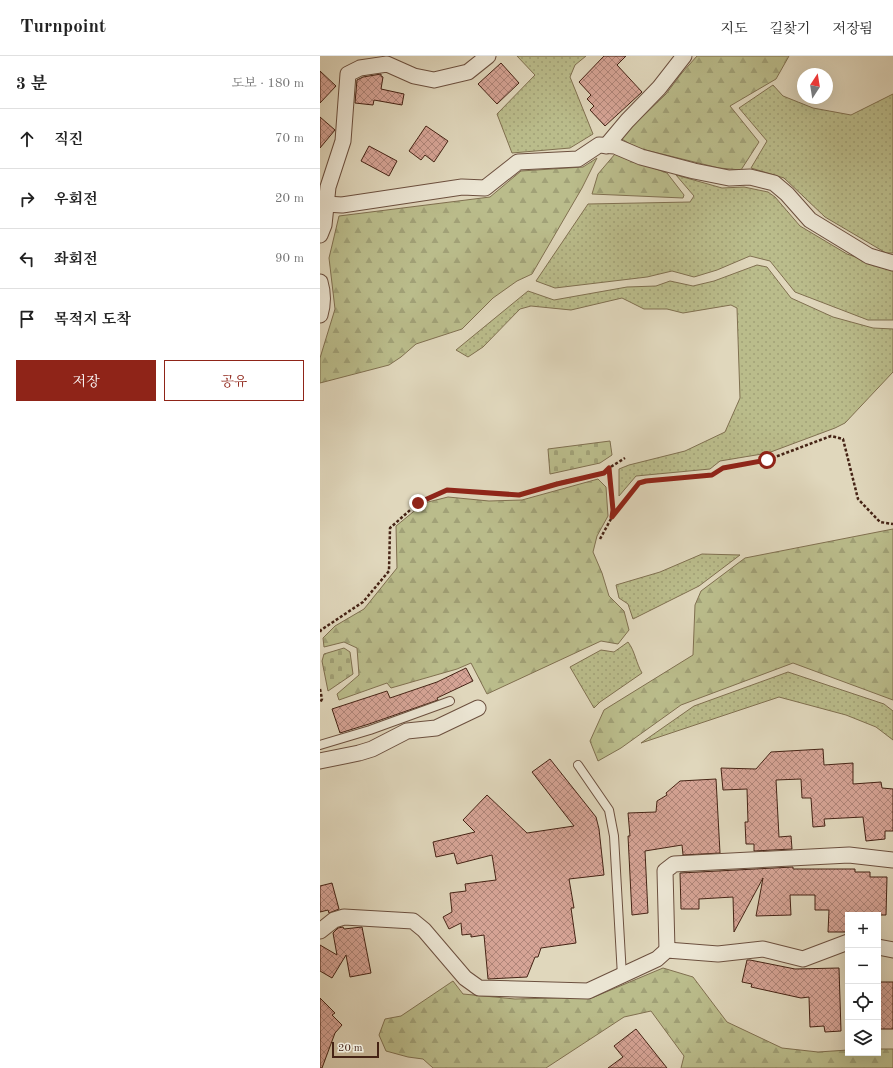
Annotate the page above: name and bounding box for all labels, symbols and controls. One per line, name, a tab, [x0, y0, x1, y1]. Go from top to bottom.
text: Turnpoint	[20, 18, 106, 37]
text: 지도	[721, 22, 748, 36]
text: 길찾기	[770, 22, 810, 36]
text: 저장됨	[832, 22, 873, 36]
north arrow	[797, 68, 833, 104]
text: 3 분	[16, 76, 47, 93]
text: 도보 · 180 m	[231, 77, 304, 90]
icon: ahead	[16, 128, 38, 150]
text: 70 m	[275, 132, 304, 145]
text: 직진	[54, 133, 83, 148]
icon: right	[16, 188, 38, 210]
text: 20 m	[275, 192, 304, 205]
text: 우회전	[54, 193, 97, 208]
icon: left	[16, 248, 38, 270]
text: 90 m	[275, 252, 304, 265]
text: 좌회전	[54, 253, 97, 268]
icon: arrive	[16, 308, 38, 330]
text: 목적지 도착	[54, 313, 131, 328]
button: 저장	[16, 360, 156, 401]
button: 공유	[164, 360, 304, 401]
route start	[758, 451, 776, 469]
route end	[409, 494, 427, 512]
map controls	[845, 912, 881, 1056]
button: +	[845, 912, 881, 948]
button: −	[845, 948, 881, 984]
button: locate	[845, 984, 881, 1020]
button: layers	[845, 1020, 881, 1056]
scale bar	[332, 1040, 379, 1059]
text: 20 m	[338, 1043, 363, 1054]

